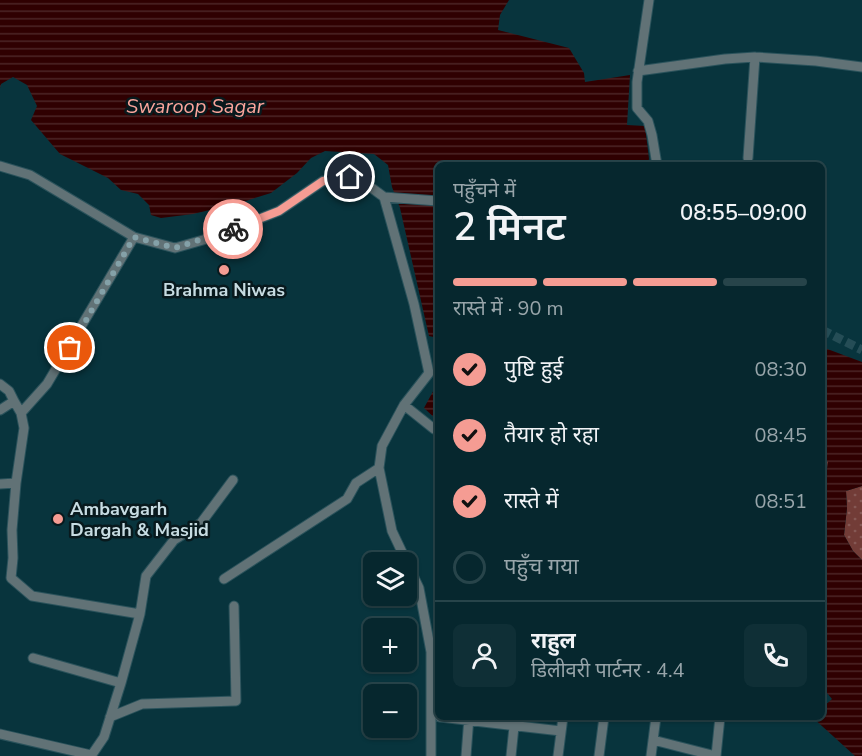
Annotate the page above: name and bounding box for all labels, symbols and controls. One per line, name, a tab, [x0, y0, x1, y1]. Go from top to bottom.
water label: Swaroop Sagar	[126, 93, 265, 120]
pin	[324, 151, 375, 202]
icon: home	[333, 160, 366, 193]
text: पहुँचने में	[453, 177, 516, 204]
text: 08:55–09:00	[680, 198, 807, 228]
courier	[203, 199, 263, 259]
text: 2 मिनट	[453, 201, 566, 254]
icon: bike	[217, 213, 250, 246]
marker: Brahma Niwas	[217, 263, 231, 277]
place label: Brahma Niwas	[163, 278, 285, 302]
text: रास्ते में · 90 m	[453, 295, 564, 322]
pin	[44, 322, 95, 373]
icon: bag	[53, 331, 86, 364]
icon: check	[453, 353, 486, 386]
text: पुष्टि हुई	[504, 354, 563, 384]
text: 08:30	[754, 356, 807, 383]
icon: check	[453, 419, 486, 452]
text: तैयार हो रहा	[504, 420, 599, 450]
text: 08:45	[754, 422, 807, 449]
icon: check	[453, 485, 486, 518]
text: रास्ते में	[504, 486, 559, 516]
text: 08:51	[754, 488, 807, 515]
place label: Ambavgarh Dargah & Masjid	[70, 497, 209, 542]
marker: Ambavgarh Dargah & Masjid	[51, 512, 65, 526]
map controls	[363, 552, 417, 738]
button: layers	[363, 552, 417, 606]
text: पहुँच गया	[504, 552, 579, 582]
button: +	[363, 618, 417, 672]
button: person	[453, 624, 516, 687]
button: phone	[744, 624, 807, 687]
text: राहुल	[531, 626, 576, 656]
text: डिलीवरी पार्टनर · 4.4	[531, 657, 685, 684]
button: −	[363, 684, 417, 738]

